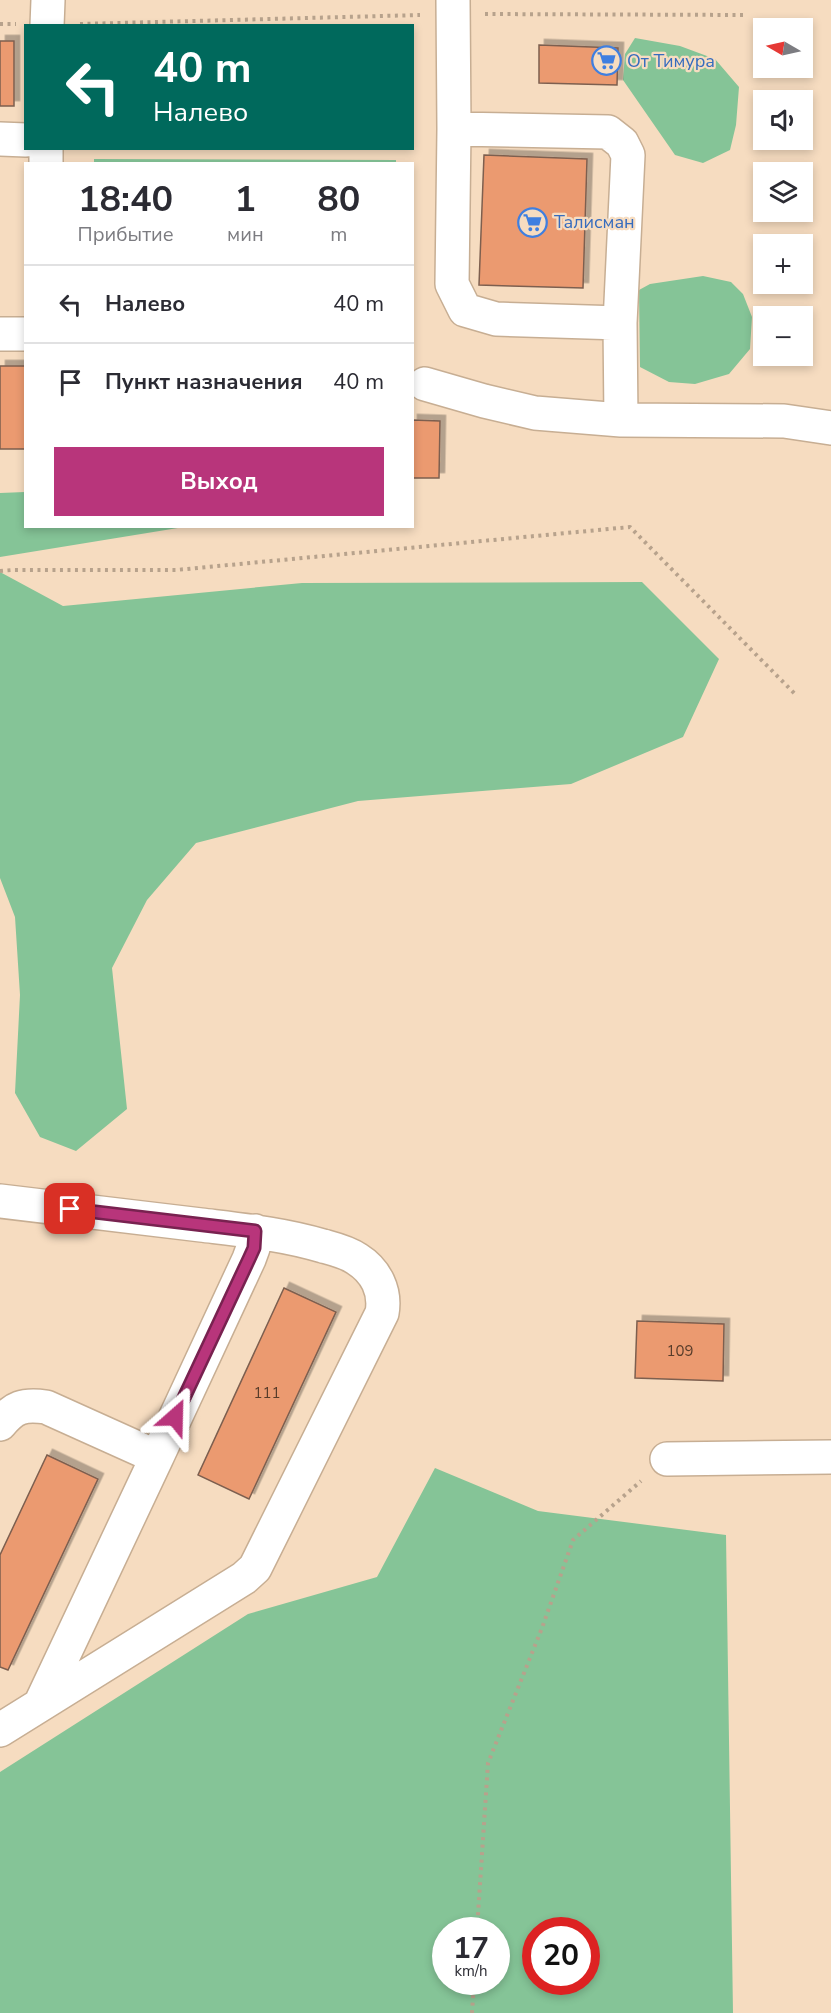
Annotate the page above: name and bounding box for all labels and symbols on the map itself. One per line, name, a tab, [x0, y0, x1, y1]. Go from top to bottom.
north arrow	[753, 18, 813, 78]
supermarket icon: От Тимура	[590, 45, 622, 77]
place label: От Тимура	[627, 49, 715, 73]
supermarket icon: Талисман	[517, 206, 549, 238]
place label: Талисман	[554, 210, 635, 234]
pin	[44, 1183, 95, 1234]
house number: 109	[666, 1341, 694, 1361]
house number: 111	[253, 1383, 281, 1403]
position arrow	[143, 1385, 207, 1449]
speed limit sign: 20	[522, 1917, 600, 1995]

